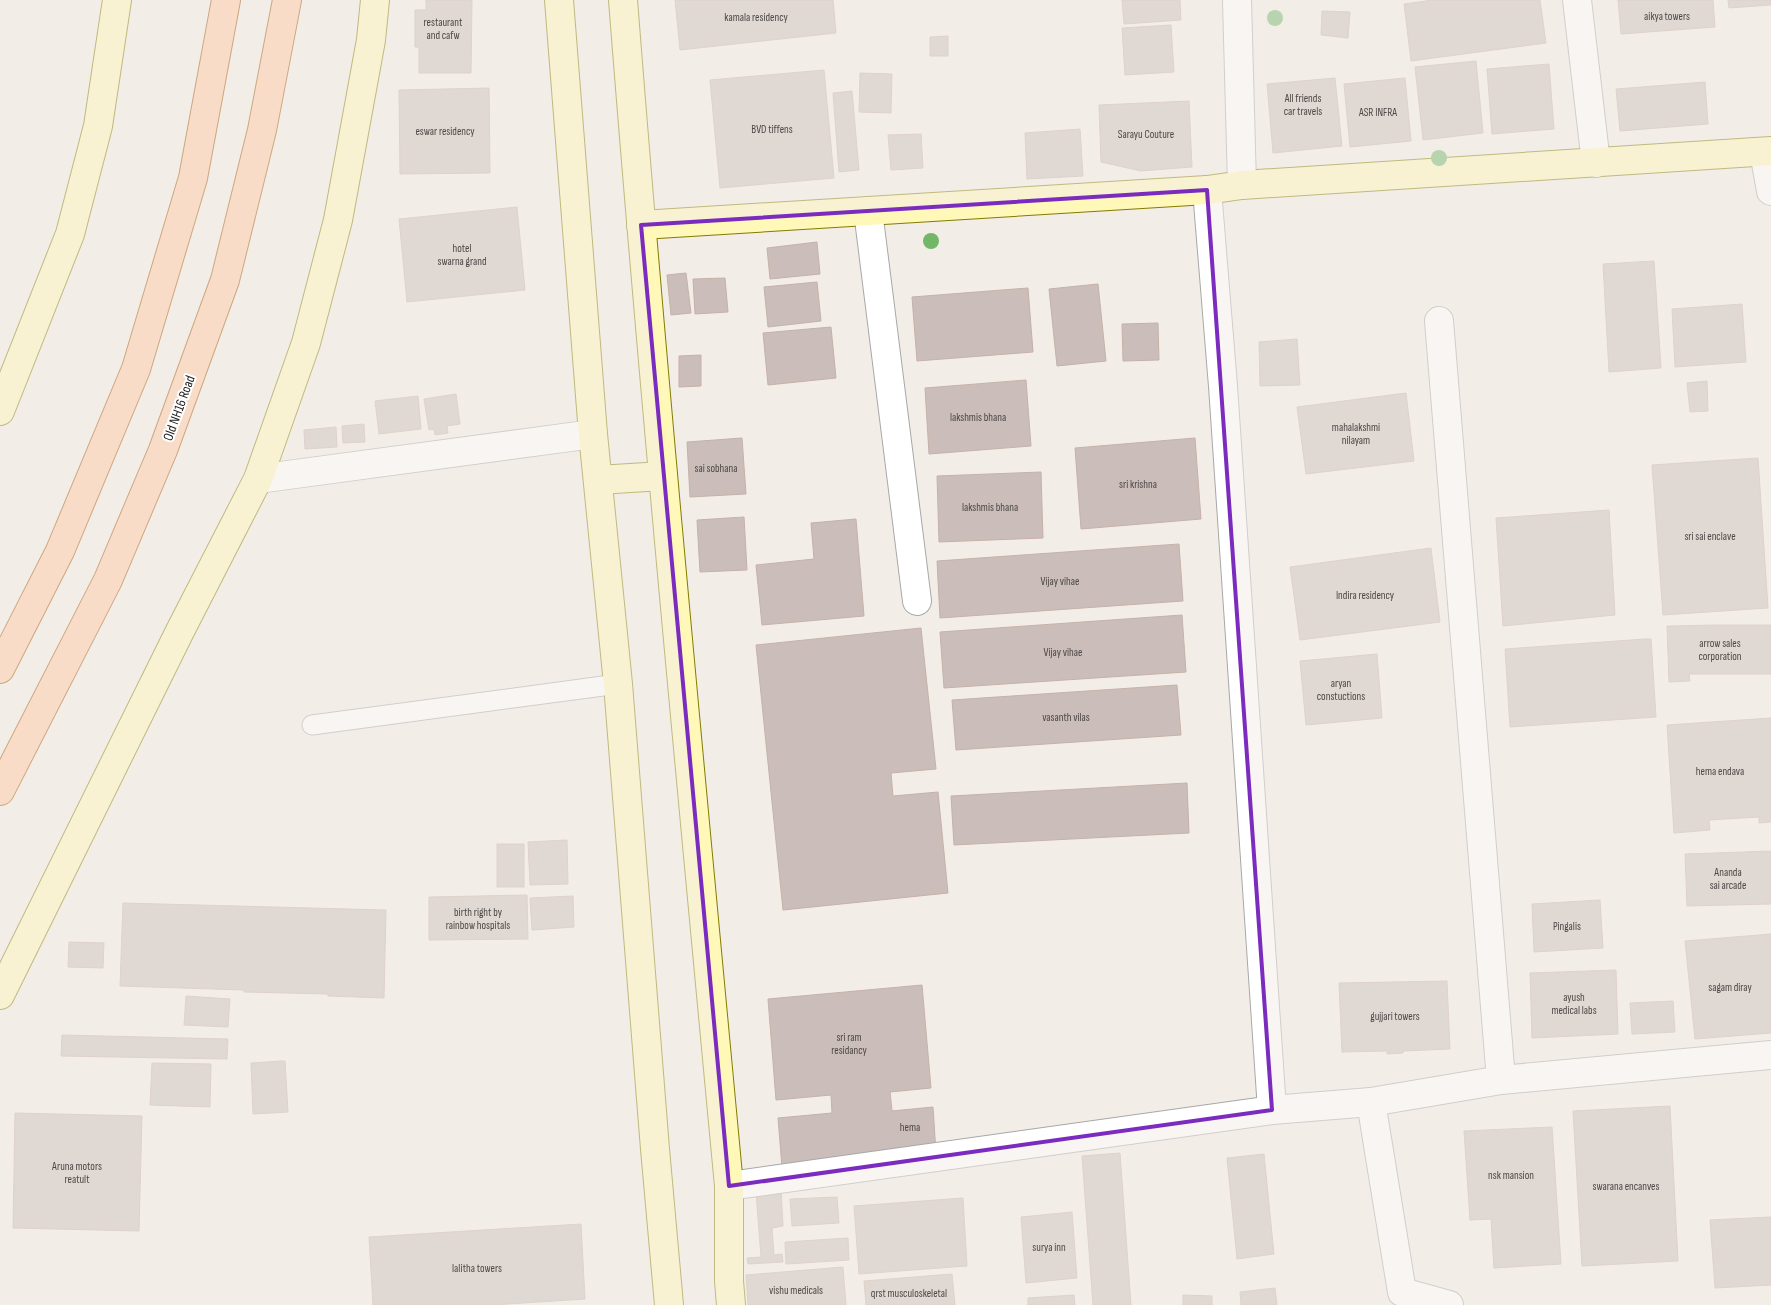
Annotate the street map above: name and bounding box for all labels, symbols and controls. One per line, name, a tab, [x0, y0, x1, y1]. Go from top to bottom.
house number: aikya towers	[1644, 10, 1690, 23]
house number: kamala residency	[724, 11, 788, 24]
house number: restaurant and cafw	[424, 16, 463, 42]
house number: All friends car travels	[1284, 92, 1322, 118]
house number: ASR INFRA	[1358, 106, 1397, 119]
house number: BVD tiffens	[751, 123, 793, 136]
house number: eswar residency	[415, 125, 475, 138]
house number: Sarayu Couture	[1118, 128, 1174, 141]
house number: hotel swarna grand	[438, 242, 487, 268]
street label: Old NH16 Road	[159, 373, 199, 443]
house number: lakshmis bhana	[950, 411, 1006, 424]
house number: mahalakshmi nilayam	[1332, 421, 1380, 447]
house number: sai sobhana	[695, 462, 737, 475]
house number: sri krishna	[1119, 478, 1157, 491]
house number: lakshmis bhana	[962, 501, 1018, 514]
house number: sri sai enclave	[1684, 530, 1736, 543]
house number: Vijay vihae	[1041, 575, 1079, 588]
house number: Indira residency	[1336, 589, 1395, 602]
house number: arrow sales corporation	[1698, 637, 1742, 663]
house number: Vijay vihae	[1044, 646, 1082, 659]
house number: aryan constuctions	[1317, 677, 1365, 703]
house number: vasanth vilas	[1042, 711, 1090, 724]
house number: hema endava	[1696, 765, 1744, 778]
house number: Ananda sai arcade	[1710, 866, 1746, 892]
house number: birth right by rainbow hospitals	[446, 906, 510, 932]
house number: Pingalis	[1553, 920, 1581, 933]
house number: sagam diray	[1708, 981, 1752, 994]
house number: ayush medical labs	[1551, 991, 1597, 1017]
house number: gujjari towers	[1370, 1010, 1420, 1023]
house number: sri ram residancy	[831, 1031, 868, 1057]
house number: hema	[900, 1121, 920, 1134]
house number: Aruna motors reatult	[51, 1160, 102, 1186]
house number: nsk mansion	[1488, 1169, 1534, 1182]
house number: swarana encanves	[1593, 1180, 1660, 1193]
house number: surya inn	[1032, 1241, 1066, 1254]
house number: lalitha towers	[452, 1262, 502, 1275]
house number: vishu medicals	[769, 1284, 823, 1297]
house number: qrst musculoskeletal	[871, 1287, 947, 1300]

